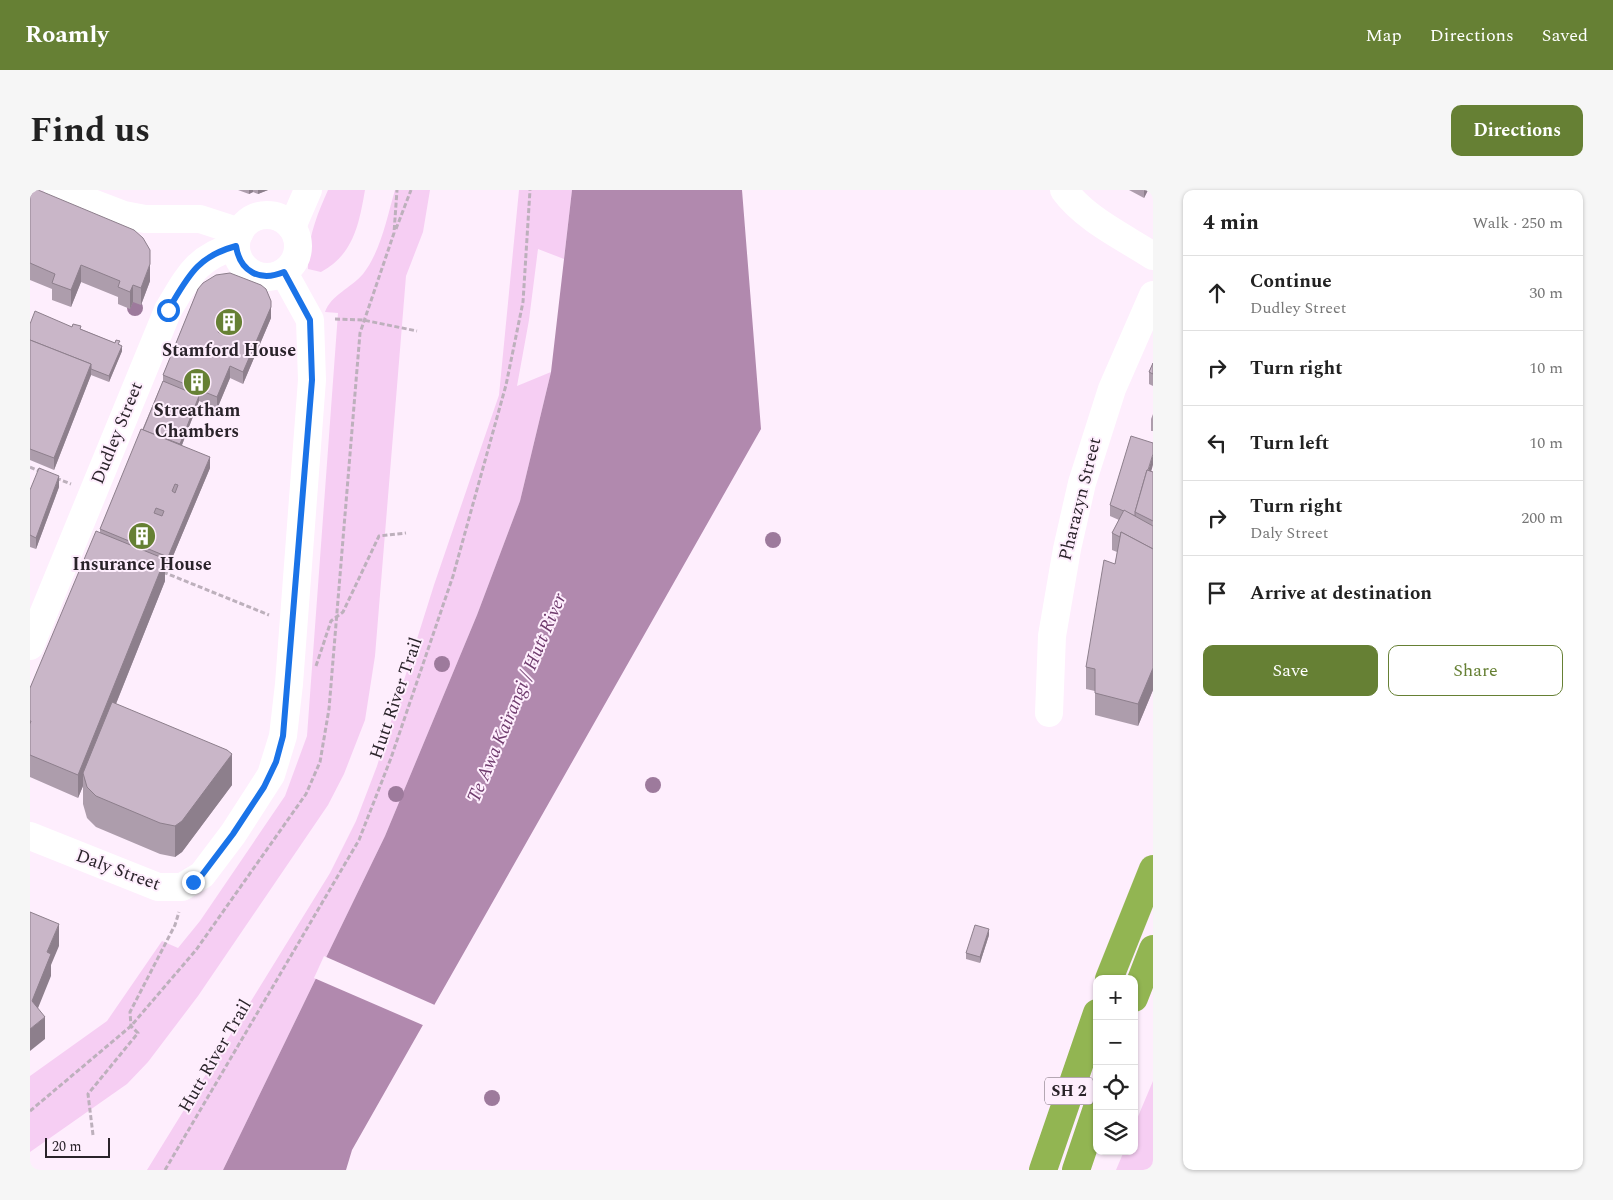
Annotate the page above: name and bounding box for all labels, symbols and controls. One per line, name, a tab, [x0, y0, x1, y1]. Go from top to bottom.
text: Roamly	[25, 17, 109, 53]
text: Map	[1366, 22, 1402, 49]
text: Directions	[1430, 22, 1514, 49]
text: Saved	[1542, 22, 1588, 49]
text: Find us	[30, 104, 150, 157]
button: Directions	[1451, 105, 1583, 156]
text: 4 min	[1203, 207, 1259, 239]
text: Walk · 250 m	[1472, 211, 1563, 235]
text: Continue	[1250, 267, 1332, 296]
icon: ahead	[1203, 279, 1231, 307]
text: 30 m	[1529, 281, 1563, 305]
text: Dudley Street	[1250, 296, 1346, 320]
route start	[157, 299, 180, 322]
building icon: Stamford House	[214, 307, 244, 337]
place label: Stamford House	[162, 337, 296, 364]
icon: right	[1203, 354, 1231, 382]
text: Turn right	[1250, 354, 1343, 383]
text: 10 m	[1529, 356, 1563, 380]
building icon: Streatham Chambers	[182, 367, 212, 397]
street label: Dudley Street	[84, 378, 150, 488]
place label: Streatham Chambers	[154, 397, 240, 445]
icon: left	[1203, 429, 1231, 457]
text: Turn left	[1250, 429, 1329, 458]
text: 10 m	[1529, 431, 1563, 455]
street label: Pharazyn Street	[1052, 435, 1108, 563]
text: Turn right	[1250, 492, 1343, 521]
icon: right	[1203, 504, 1231, 532]
text: 200 m	[1521, 506, 1563, 530]
building icon: Insurance House	[127, 521, 157, 551]
text: Daly Street	[1250, 521, 1329, 545]
place label: Insurance House	[72, 551, 212, 578]
icon: arrive	[1203, 579, 1231, 607]
text: Arrive at destination	[1250, 579, 1432, 608]
water label: Te Awa Kairangi / Hutt River	[460, 588, 575, 807]
street label: Hutt River Trail	[363, 634, 429, 762]
button: Save	[1203, 645, 1378, 696]
button: Share	[1388, 645, 1563, 696]
street label: Daly Street	[72, 842, 164, 898]
route end	[182, 871, 205, 894]
map controls	[1093, 975, 1138, 1155]
button: +	[1093, 975, 1138, 1020]
street label: Hutt River Trail	[172, 994, 258, 1118]
button: −	[1093, 1020, 1138, 1065]
button: locate	[1093, 1065, 1138, 1110]
road number: SH 2	[1045, 1078, 1093, 1104]
button: layers	[1093, 1110, 1138, 1155]
scale bar	[45, 1135, 110, 1158]
text: 20 m	[52, 1136, 82, 1157]

